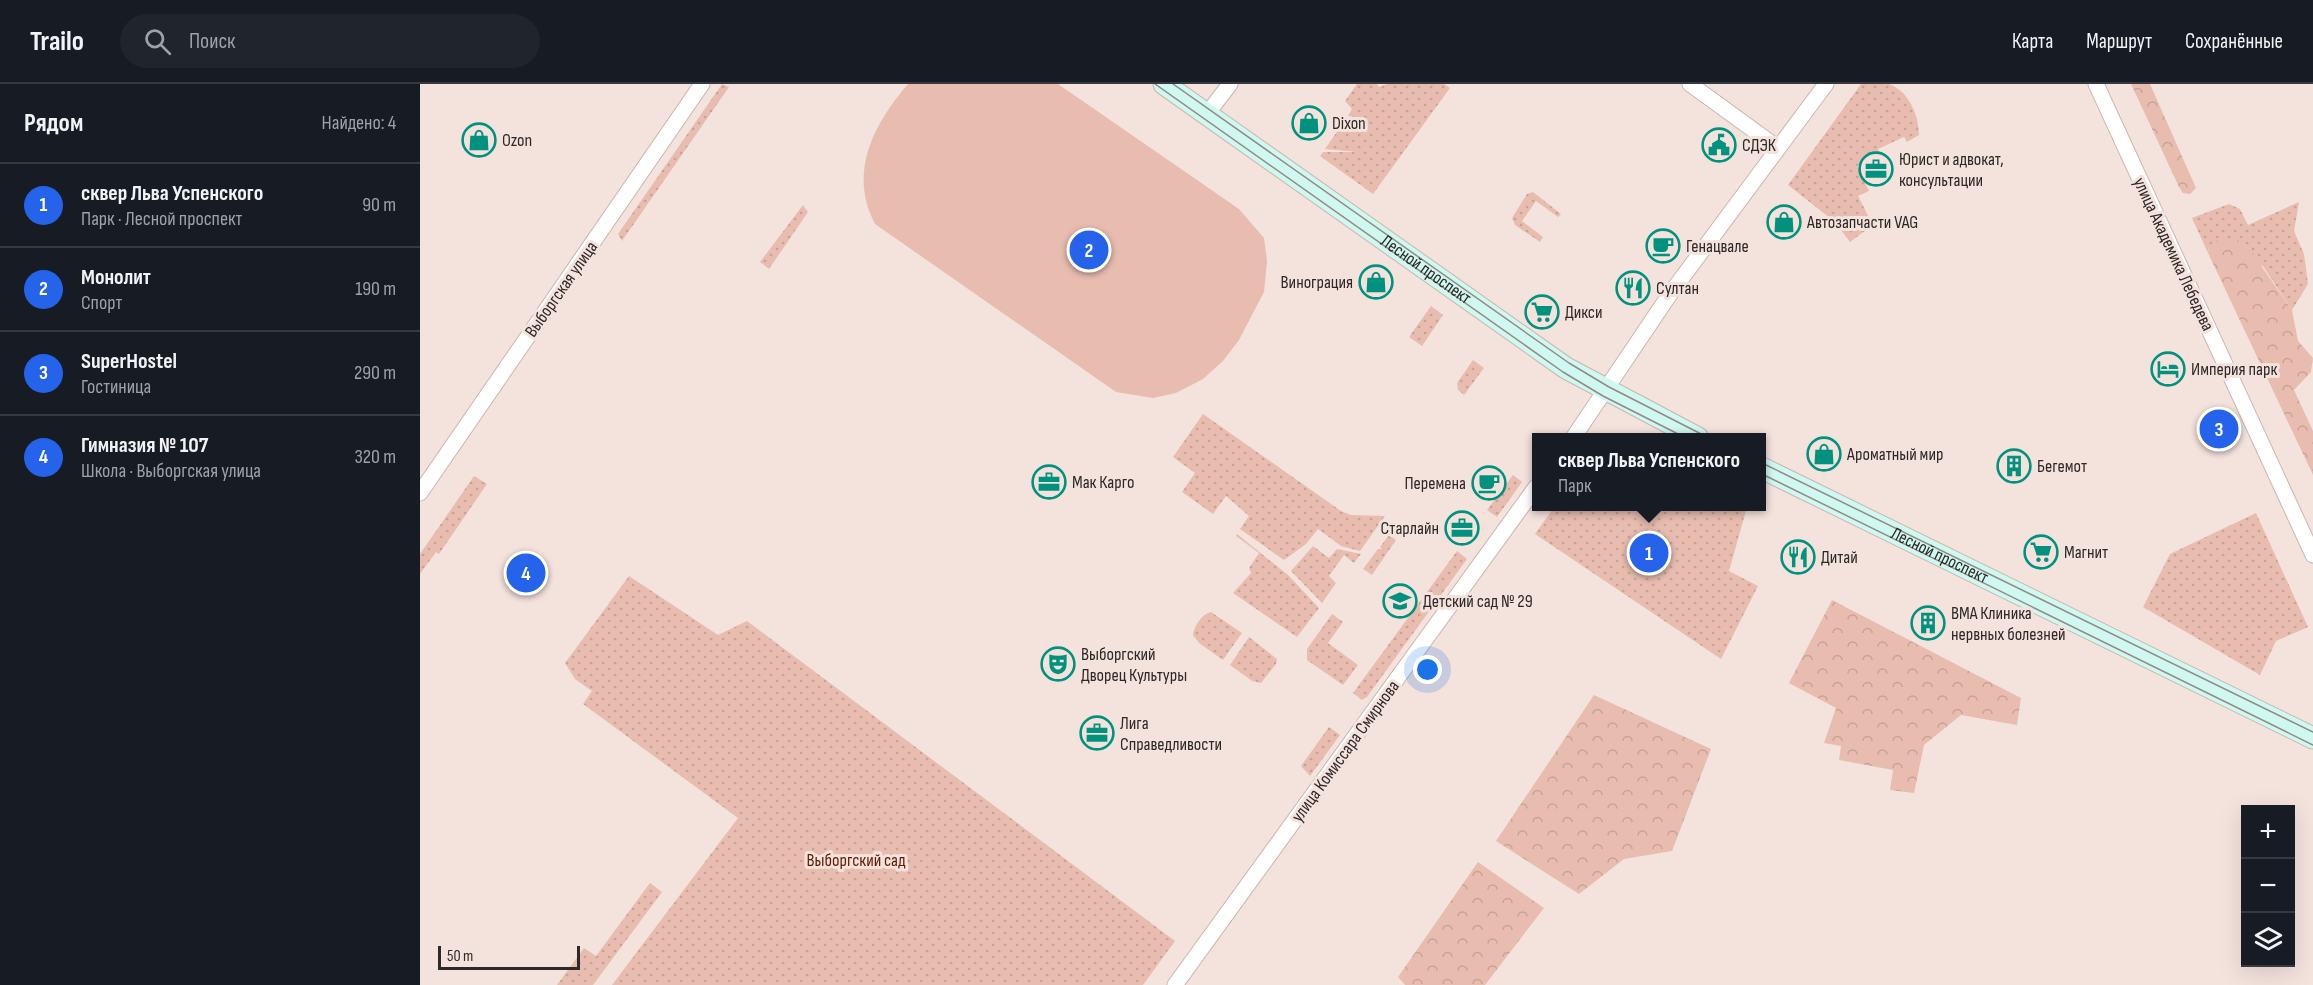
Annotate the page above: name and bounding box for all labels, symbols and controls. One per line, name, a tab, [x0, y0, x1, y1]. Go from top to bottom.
search box	[120, 14, 540, 68]
text: Trailo	[30, 25, 84, 58]
icon: search	[141, 25, 174, 58]
text: Поиск	[189, 28, 235, 55]
text: Карта	[2012, 29, 2053, 54]
text: Маршрут	[2086, 29, 2152, 54]
text: Сохранённые	[2185, 29, 2283, 54]
shop icon: Dixon	[1291, 105, 1327, 141]
text: Рядом	[24, 108, 83, 139]
text: Найдено: 4	[322, 111, 396, 135]
place label: Dixon	[1332, 113, 1366, 134]
shop icon: Ozon	[461, 122, 497, 158]
public building icon: СДЭК	[1701, 127, 1737, 163]
place label: Ozon	[502, 130, 532, 151]
place label: СДЭК	[1742, 135, 1777, 156]
place label: Юрист и адвокат, консультации	[1899, 149, 2004, 191]
office icon: Юрист и адвокат, консультации	[1858, 151, 1894, 187]
street label: улица Академика Лебедева	[2129, 174, 2218, 334]
text: сквер Льва Успенского	[81, 180, 263, 207]
text: 1	[40, 193, 47, 217]
text: 90 m	[362, 193, 396, 217]
shop icon: Автозапчасти VAG	[1766, 204, 1802, 240]
text: Парк · Лесной проспект	[81, 207, 242, 231]
place label: Автозапчасти VAG	[1806, 212, 1918, 233]
pin: 2	[1070, 228, 1108, 272]
cafe icon: Генацвале	[1645, 228, 1681, 264]
street label: Лесной проспект	[1377, 231, 1475, 309]
place label: Генацвале	[1686, 236, 1749, 257]
street label: Выборгская улица	[521, 237, 602, 341]
text: Монолит	[81, 264, 151, 291]
shop icon: Винограция	[1358, 264, 1394, 300]
restaurant icon: Султан	[1615, 270, 1651, 306]
place label: Винограция	[1281, 272, 1353, 293]
text: 2	[39, 277, 48, 301]
text: 190 m	[355, 277, 396, 301]
place label: Султан	[1656, 278, 1699, 299]
text: Спорт	[81, 291, 122, 315]
supermarket icon: Дикси	[1524, 294, 1560, 330]
place label: Дикси	[1565, 302, 1602, 323]
text: SuperHostel	[81, 348, 177, 375]
hotel icon: Империя парк	[2150, 351, 2186, 387]
place label: Империя парк	[2191, 359, 2277, 380]
text: 3	[39, 361, 48, 385]
text: 290 m	[354, 361, 396, 385]
text: Гостиница	[81, 375, 151, 399]
pin: 3	[2200, 406, 2238, 452]
text: Гимназия № 107	[81, 432, 208, 459]
popup	[1532, 433, 1766, 511]
shop icon: Ароматный мир	[1806, 436, 1842, 472]
place label: Ароматный мир	[1846, 444, 1943, 465]
text: 4	[39, 445, 48, 469]
text: 320 m	[354, 445, 396, 469]
text: сквер Льва Успенского	[1558, 447, 1740, 474]
building icon: Бегемот	[1996, 448, 2032, 484]
place label: Бегемот	[2037, 456, 2087, 477]
text: Школа · Выборгская улица	[81, 459, 261, 483]
office icon: Мак Карго	[1031, 464, 1067, 500]
cafe icon: Перемена	[1471, 465, 1507, 501]
place label: Мак Карго	[1072, 472, 1135, 493]
place label: Перемена	[1404, 473, 1466, 494]
text: Парк	[1558, 474, 1592, 498]
office icon: Старлайн	[1444, 510, 1480, 546]
place label: Старлайн	[1381, 518, 1439, 539]
street label: Лесной проспект	[1888, 523, 1992, 588]
pin: 1	[1630, 530, 1668, 576]
supermarket icon: Магнит	[2023, 534, 2059, 570]
restaurant icon: Дитай	[1780, 539, 1816, 575]
place label: Магнит	[2064, 542, 2108, 563]
place label: Дитай	[1821, 547, 1858, 568]
pin: 4	[506, 550, 546, 596]
school or university icon: Детский сад № 29	[1382, 583, 1418, 619]
place label: Детский сад № 29	[1423, 591, 1533, 612]
place label: ВМА Клиника нервных болезней	[1951, 603, 2066, 645]
building icon: ВМА Клиника нервных болезней	[1910, 605, 1946, 641]
place label: Выборгский Дворец Культуры	[1081, 644, 1187, 686]
theatre icon: Выборгский Дворец Культуры	[1040, 646, 1076, 682]
your location	[1413, 655, 1442, 684]
street label: улица Комиссара Смирнова	[1287, 676, 1404, 826]
place label: Лига Справедливости	[1120, 713, 1222, 755]
office icon: Лига Справедливости	[1079, 715, 1115, 751]
map controls	[2241, 805, 2295, 967]
button: +	[2241, 805, 2295, 859]
park label: Выборгский сад	[807, 850, 906, 871]
button: −	[2241, 859, 2295, 913]
button: layers	[2241, 913, 2295, 967]
scale bar	[438, 943, 580, 970]
text: 50 m	[447, 947, 473, 966]

